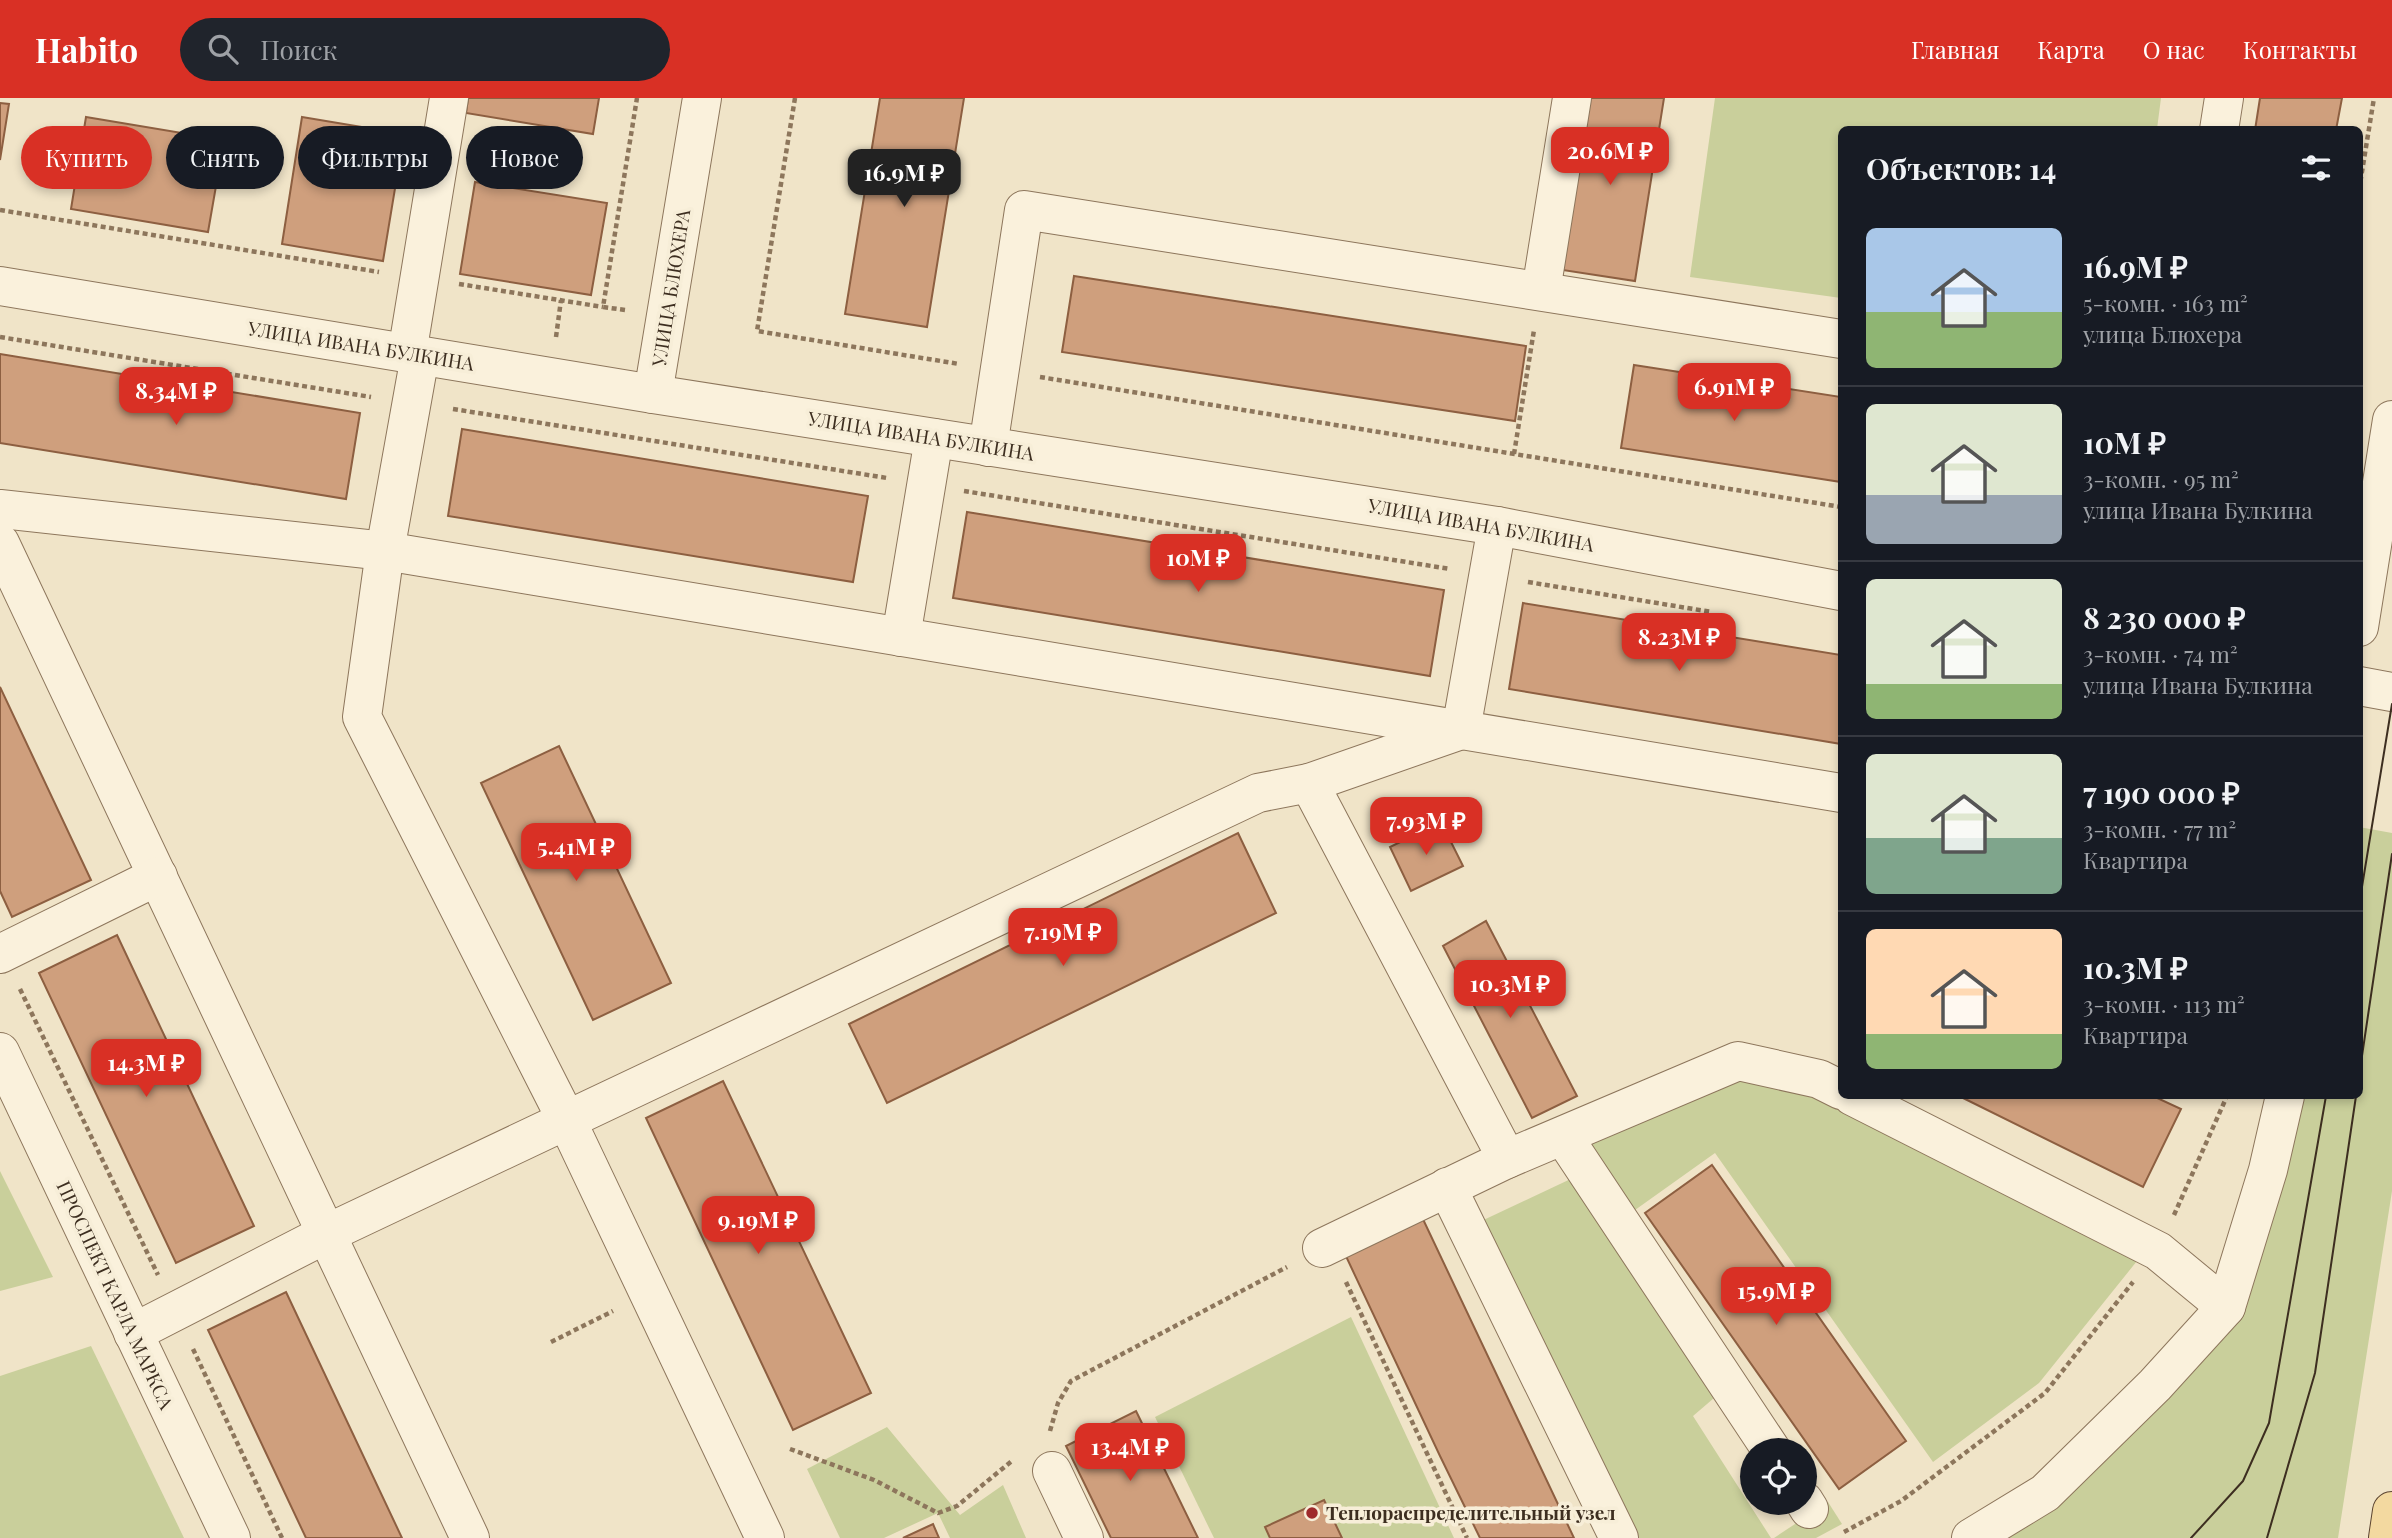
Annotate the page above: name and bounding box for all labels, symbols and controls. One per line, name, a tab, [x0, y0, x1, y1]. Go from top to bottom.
search box	[180, 18, 670, 81]
text: Habito	[35, 27, 138, 71]
icon: search	[204, 30, 242, 68]
text: Поиск	[260, 32, 337, 67]
text: Главная	[1911, 33, 1999, 65]
text: Карта	[2037, 33, 2105, 65]
text: О нас	[2143, 33, 2205, 65]
text: Контакты	[2243, 33, 2357, 65]
chip: Купить	[21, 126, 152, 189]
chip: Снять	[166, 126, 284, 189]
chip: Фильтры	[298, 126, 452, 189]
chip: Новое	[466, 126, 583, 189]
pin: 20.6M ₽	[1545, 127, 1675, 187]
text: 20.6M ₽	[1567, 134, 1653, 165]
text: Объектов: 14	[1866, 148, 2056, 188]
icon: filters	[2297, 149, 2335, 187]
pin: 16.9M ₽	[839, 150, 969, 209]
text: 16.9M ₽	[864, 156, 944, 187]
street label: УЛИЦА БЛЮХЕРА	[645, 206, 695, 369]
text: 16.9M ₽	[2083, 246, 2188, 286]
icon: home	[1922, 256, 2006, 340]
text: 5-комн. · 163 m²	[2083, 287, 2248, 318]
street label: УЛИЦА ИВАНА БУЛКИНА	[245, 314, 477, 376]
text: улица Блюхера	[2083, 318, 2242, 349]
pin: 6.91M ₽	[1669, 364, 1799, 423]
pin: 8.34M ₽	[111, 368, 241, 427]
text: 6.91M ₽	[1694, 370, 1774, 401]
text: 8.34M ₽	[135, 374, 217, 405]
street label: УЛИЦА ИВАНА БУЛКИНА	[805, 404, 1037, 466]
text: 10M ₽	[2083, 422, 2166, 462]
icon: home	[1922, 432, 2006, 516]
text: 3-комн. · 95 m²	[2083, 463, 2239, 494]
street label: УЛИЦА ИВАНА БУЛКИНА	[1365, 491, 1597, 557]
text: улица Ивана Булкина	[2083, 494, 2313, 525]
pin: 10M ₽	[1149, 534, 1247, 594]
text: 10M ₽	[1166, 541, 1230, 572]
text: 8 230 000 ₽	[2083, 597, 2246, 637]
icon: home	[1922, 607, 2006, 691]
pin: 8.23M ₽	[1614, 614, 1744, 673]
text: 8.23M ₽	[1638, 620, 1720, 651]
text: 3-комн. · 74 m²	[2083, 638, 2238, 669]
text: улица Ивана Булкина	[2083, 669, 2313, 700]
text: 7 190 000 ₽	[2083, 772, 2240, 812]
icon: home	[1922, 782, 2006, 866]
pin: 7.93M ₽	[1361, 798, 1491, 857]
text: 7.93M ₽	[1386, 804, 1466, 835]
text: 3-комн. · 77 m²	[2083, 813, 2236, 844]
pin: 5.41M ₽	[511, 824, 641, 883]
text: 5.41M ₽	[537, 830, 615, 861]
text: Квартира	[2083, 844, 2188, 875]
pin: 7.19M ₽	[998, 908, 1128, 968]
text: 7.19M ₽	[1024, 915, 1102, 946]
text: 10.3M ₽	[2083, 947, 2188, 987]
icon: home	[1922, 957, 2006, 1041]
pin: 10.3M ₽	[1445, 960, 1575, 1020]
text: 10.3M ₽	[1470, 967, 1550, 998]
text: 3-комн. · 113 m²	[2083, 988, 2245, 1019]
text: Квартира	[2083, 1019, 2188, 1050]
pin: 14.3M ₽	[81, 1040, 211, 1099]
text: 14.3M ₽	[107, 1046, 185, 1077]
street label: ПРОСПЕКТ КАРЛА МАРКСА	[51, 1176, 181, 1414]
pin: 9.19M ₽	[693, 1196, 823, 1256]
text: 9.19M ₽	[718, 1203, 798, 1234]
pin: 15.9M ₽	[1711, 1268, 1841, 1327]
text: 15.9M ₽	[1737, 1274, 1815, 1305]
pin: 13.4M ₽	[1065, 1424, 1195, 1483]
text: 13.4M ₽	[1091, 1430, 1169, 1461]
map controls	[1740, 1438, 1817, 1515]
button: locate	[1740, 1438, 1817, 1515]
place label: Теплораспределительный узел	[1326, 1499, 1616, 1525]
marker: Теплораспределительный узел	[1304, 1505, 1320, 1521]

